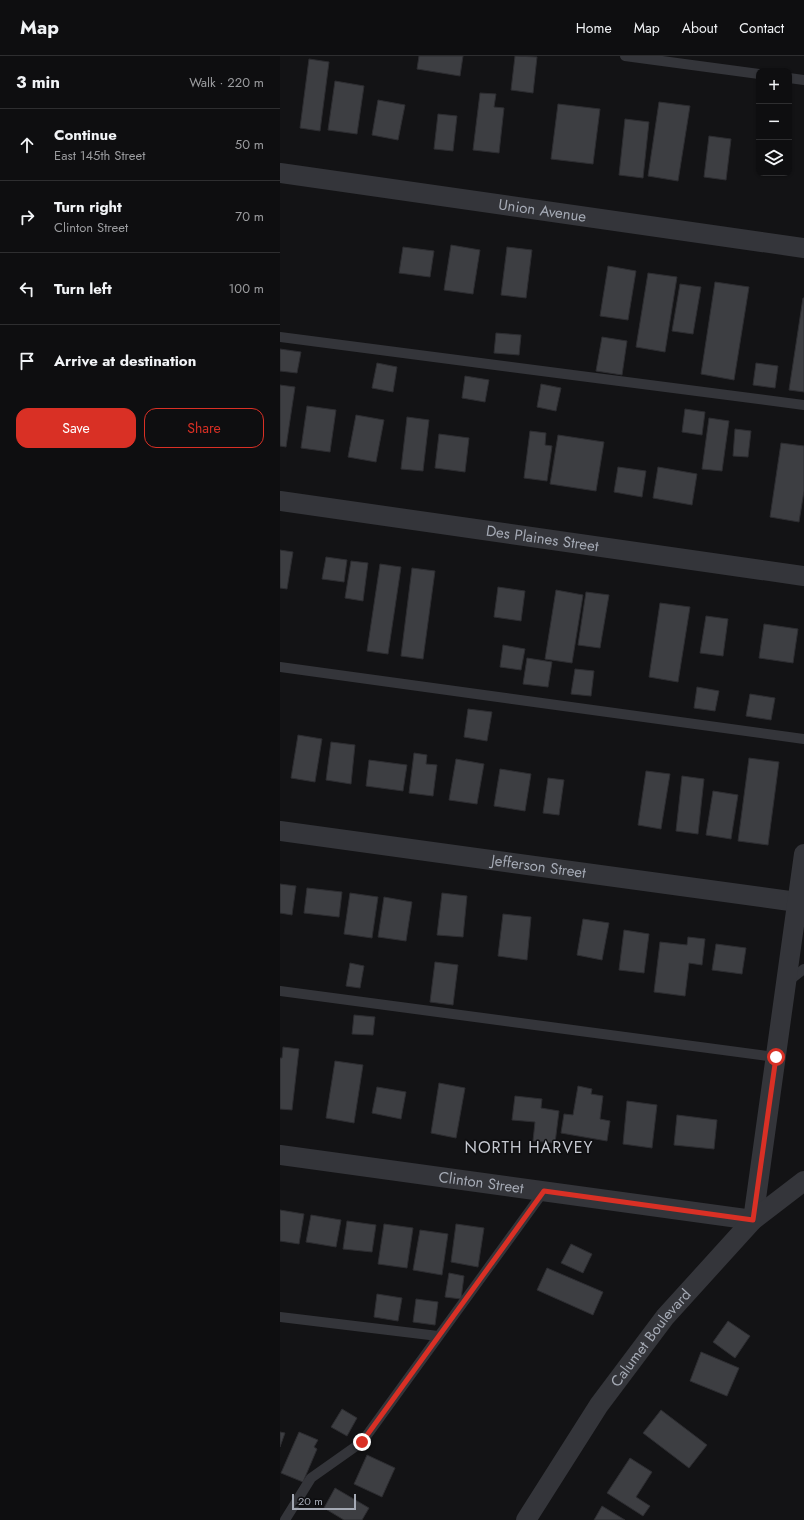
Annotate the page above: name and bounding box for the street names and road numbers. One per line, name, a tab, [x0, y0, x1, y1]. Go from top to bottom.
street label: Union Avenue	[497, 193, 588, 228]
street label: Des Plaines Street	[485, 520, 600, 558]
street label: Jefferson Street	[488, 849, 588, 884]
street label: Clinton Street	[437, 1166, 525, 1199]
street label: Calumet Boulevard	[605, 1284, 696, 1392]

